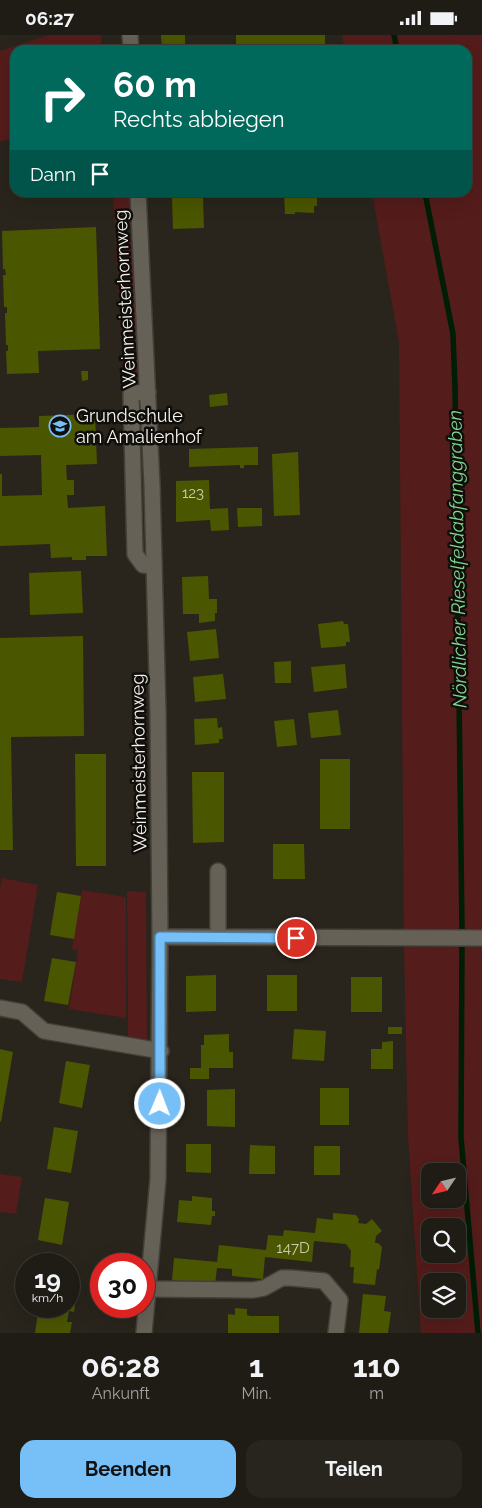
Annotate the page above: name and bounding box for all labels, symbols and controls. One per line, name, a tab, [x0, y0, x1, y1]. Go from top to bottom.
text: 06:27	[25, 7, 74, 29]
text: 60 m	[113, 64, 197, 105]
icon: right	[30, 65, 95, 130]
text: Rechts abbiegen	[113, 106, 285, 132]
icon: arrive	[86, 160, 114, 188]
text: Dann	[30, 163, 76, 185]
street label: Weinmeisterhornweg	[109, 209, 140, 389]
place label: Grundschule am Amalienhof	[76, 405, 203, 447]
water label: Nördlicher Rieselfeldabfanggraben	[443, 410, 471, 708]
school or university icon: Grundschule am Amalienhof	[48, 414, 72, 438]
house number: 123	[182, 484, 204, 502]
street label: Weinmeisterhornweg	[126, 673, 151, 853]
pin	[275, 917, 317, 959]
icon: arrive	[282, 924, 310, 952]
position arrow	[133, 1077, 185, 1129]
north arrow	[421, 1163, 466, 1207]
map controls	[421, 1163, 466, 1318]
button: search	[421, 1218, 466, 1263]
house number: 147D	[276, 1239, 310, 1257]
speed limit sign: 30	[90, 1253, 155, 1318]
text: 19	[34, 1264, 61, 1294]
button: layers	[421, 1273, 466, 1318]
text: km/h	[32, 1291, 63, 1305]
text: 06:28	[81, 1349, 160, 1384]
text: 1	[249, 1349, 264, 1384]
text: 110	[353, 1349, 401, 1384]
text: Ankunft	[92, 1384, 150, 1403]
text: Min.	[242, 1384, 271, 1403]
text: m	[369, 1384, 384, 1403]
button: Beenden	[20, 1440, 236, 1498]
button: Teilen	[246, 1440, 462, 1498]

